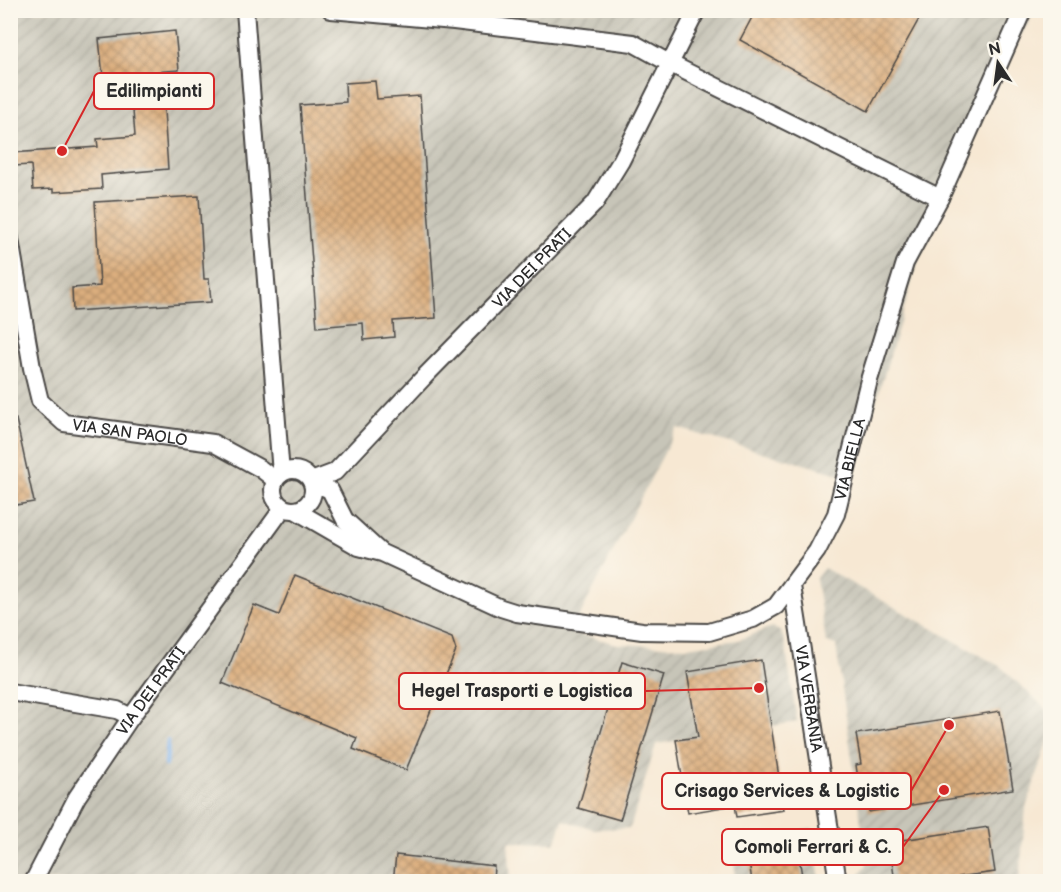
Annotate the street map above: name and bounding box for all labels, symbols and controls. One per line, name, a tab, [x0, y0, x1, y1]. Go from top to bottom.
north arrow	[968, 33, 1028, 93]
text: N	[987, 39, 1003, 60]
callout: Edilimpianti	[94, 73, 214, 109]
text: Edilimpianti	[106, 81, 202, 102]
street label: VIA DEI PRATI	[489, 225, 576, 313]
street label: VIA SAN PAOLO	[71, 416, 189, 450]
street label: VIA BIELLA	[832, 416, 870, 502]
street label: VIA DEI PRATI	[113, 643, 190, 739]
street label: VIA VERBANIA	[790, 644, 826, 754]
callout: Hegel Trasporti e Logistica	[399, 673, 645, 709]
text: Hegel Trasporti e Logistica	[411, 681, 633, 702]
callout: Crisago Services & Logistic	[662, 773, 911, 809]
text: Crisago Services & Logistic	[674, 781, 900, 802]
callout: Comoli Ferrari & C.	[722, 829, 903, 865]
text: Comoli Ferrari & C.	[734, 837, 892, 858]

